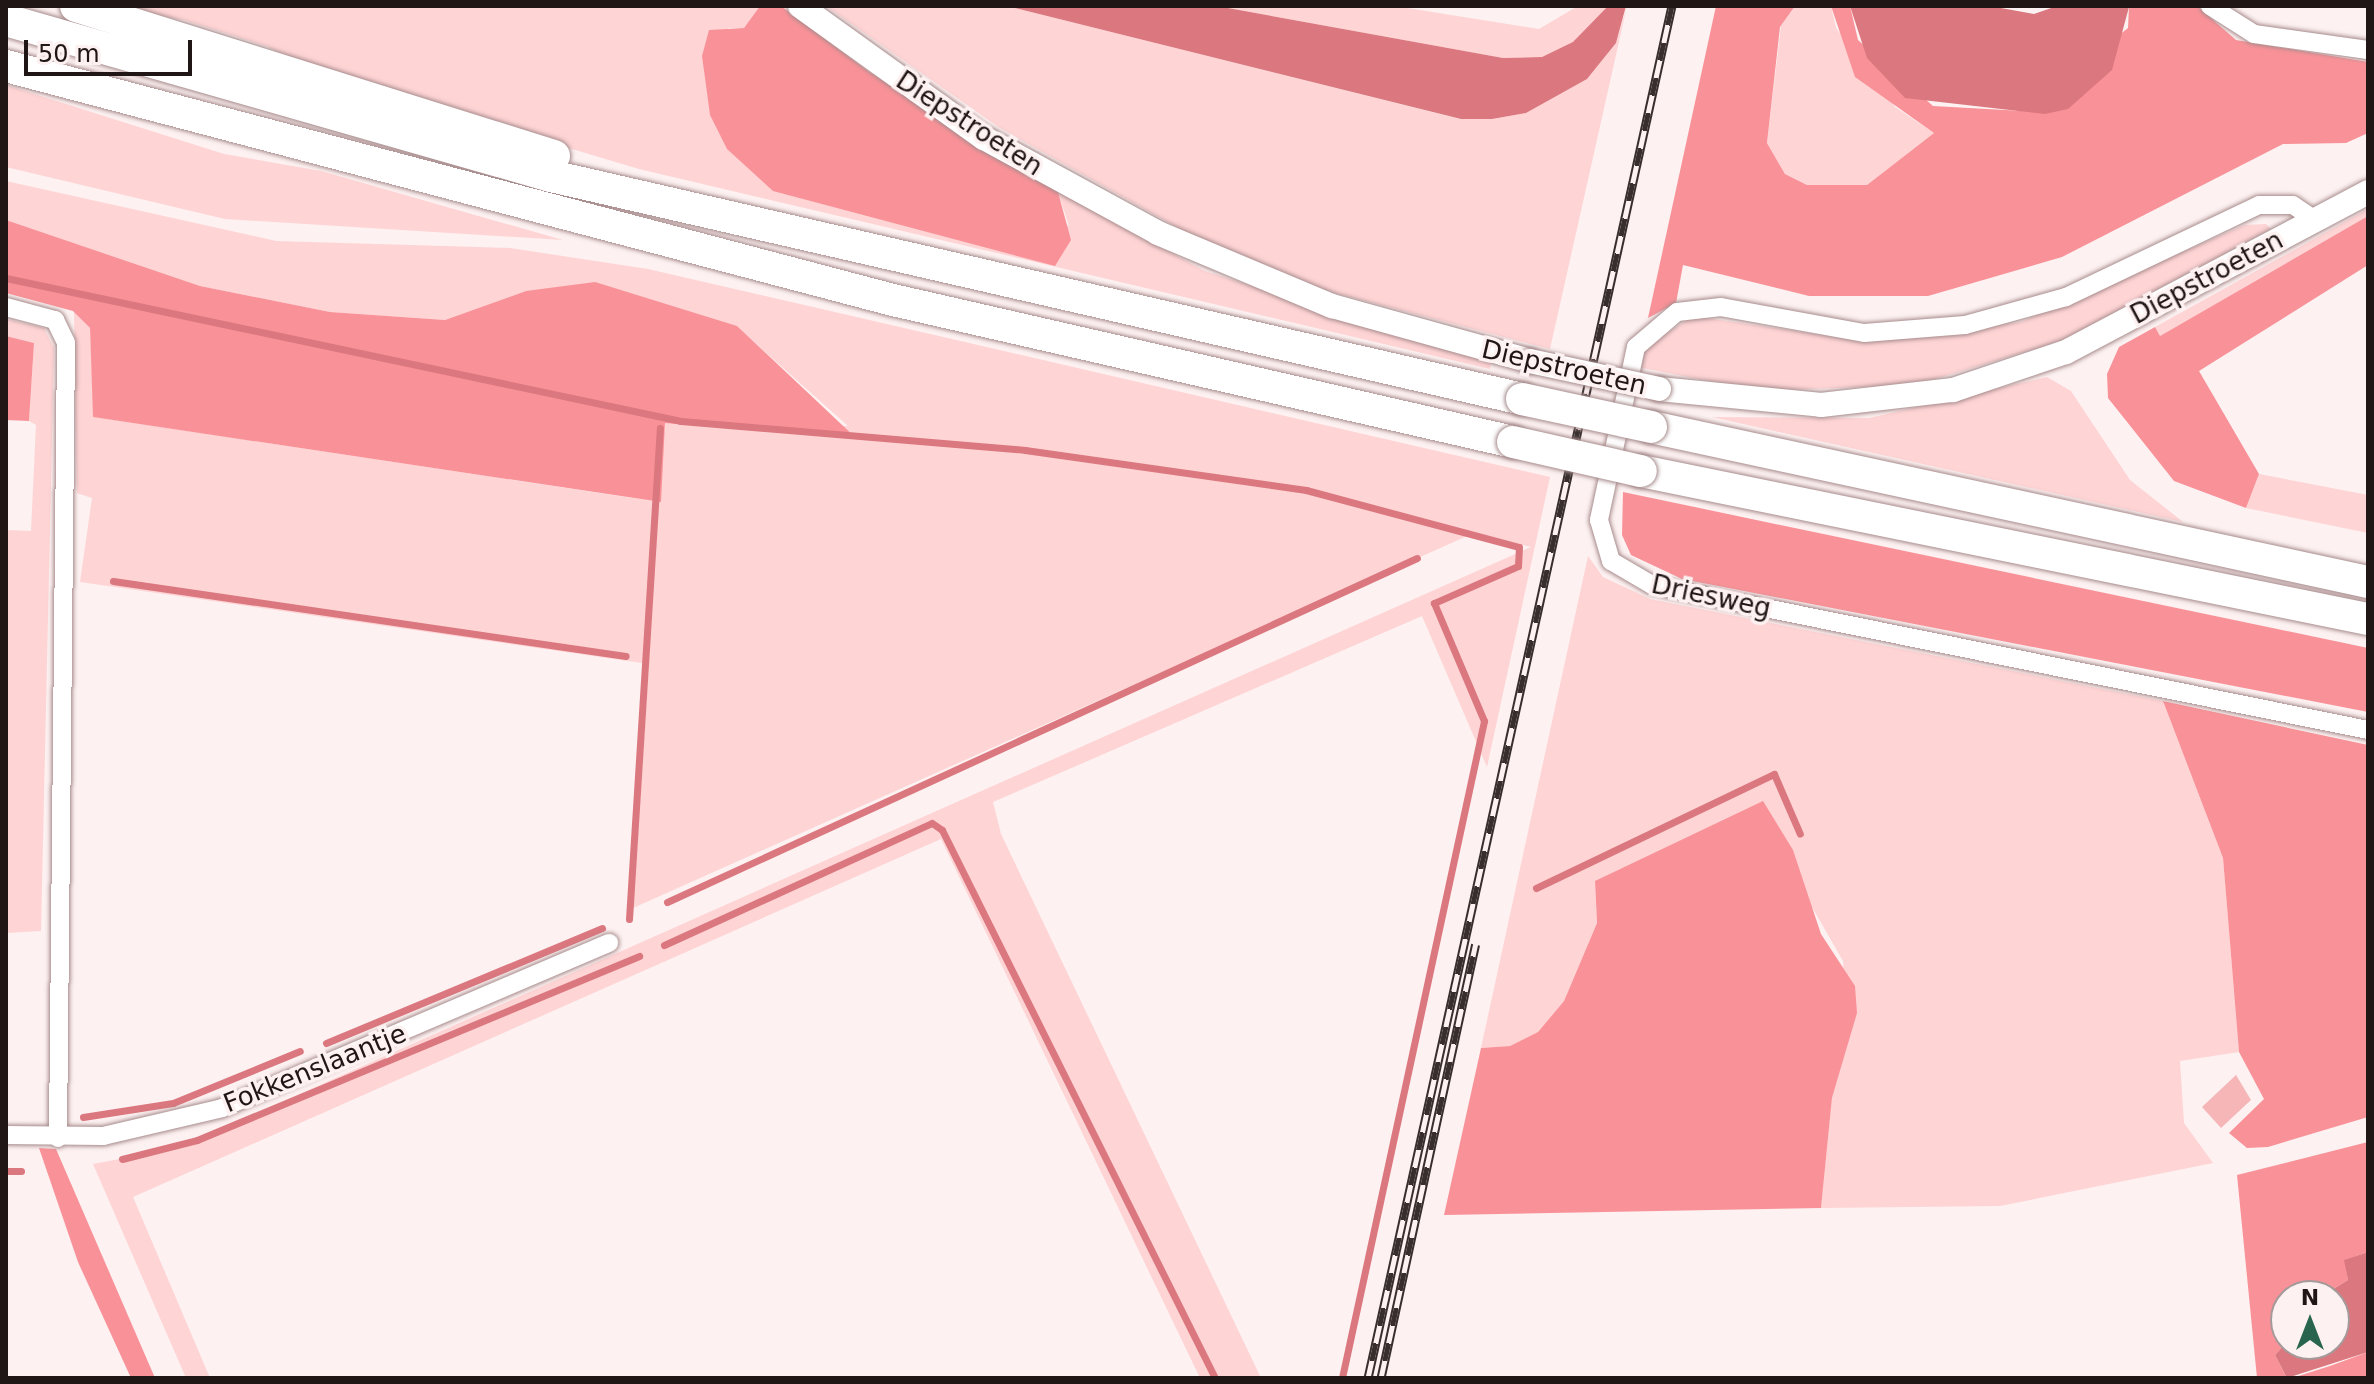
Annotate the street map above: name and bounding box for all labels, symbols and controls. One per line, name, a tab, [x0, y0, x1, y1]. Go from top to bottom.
scale bar	[28, 24, 196, 74]
text: 50 m	[38, 40, 100, 68]
street label: Diepstroeten	[890, 65, 1048, 183]
street label: Diepstroeten	[2125, 225, 2289, 331]
street label: Diepstroeten	[1479, 334, 1649, 402]
street label: Driesweg	[1648, 569, 1774, 625]
street label: Fokkenslaantje	[219, 1018, 411, 1120]
north arrow	[2270, 1280, 2350, 1360]
text: N	[2301, 1285, 2319, 1310]

